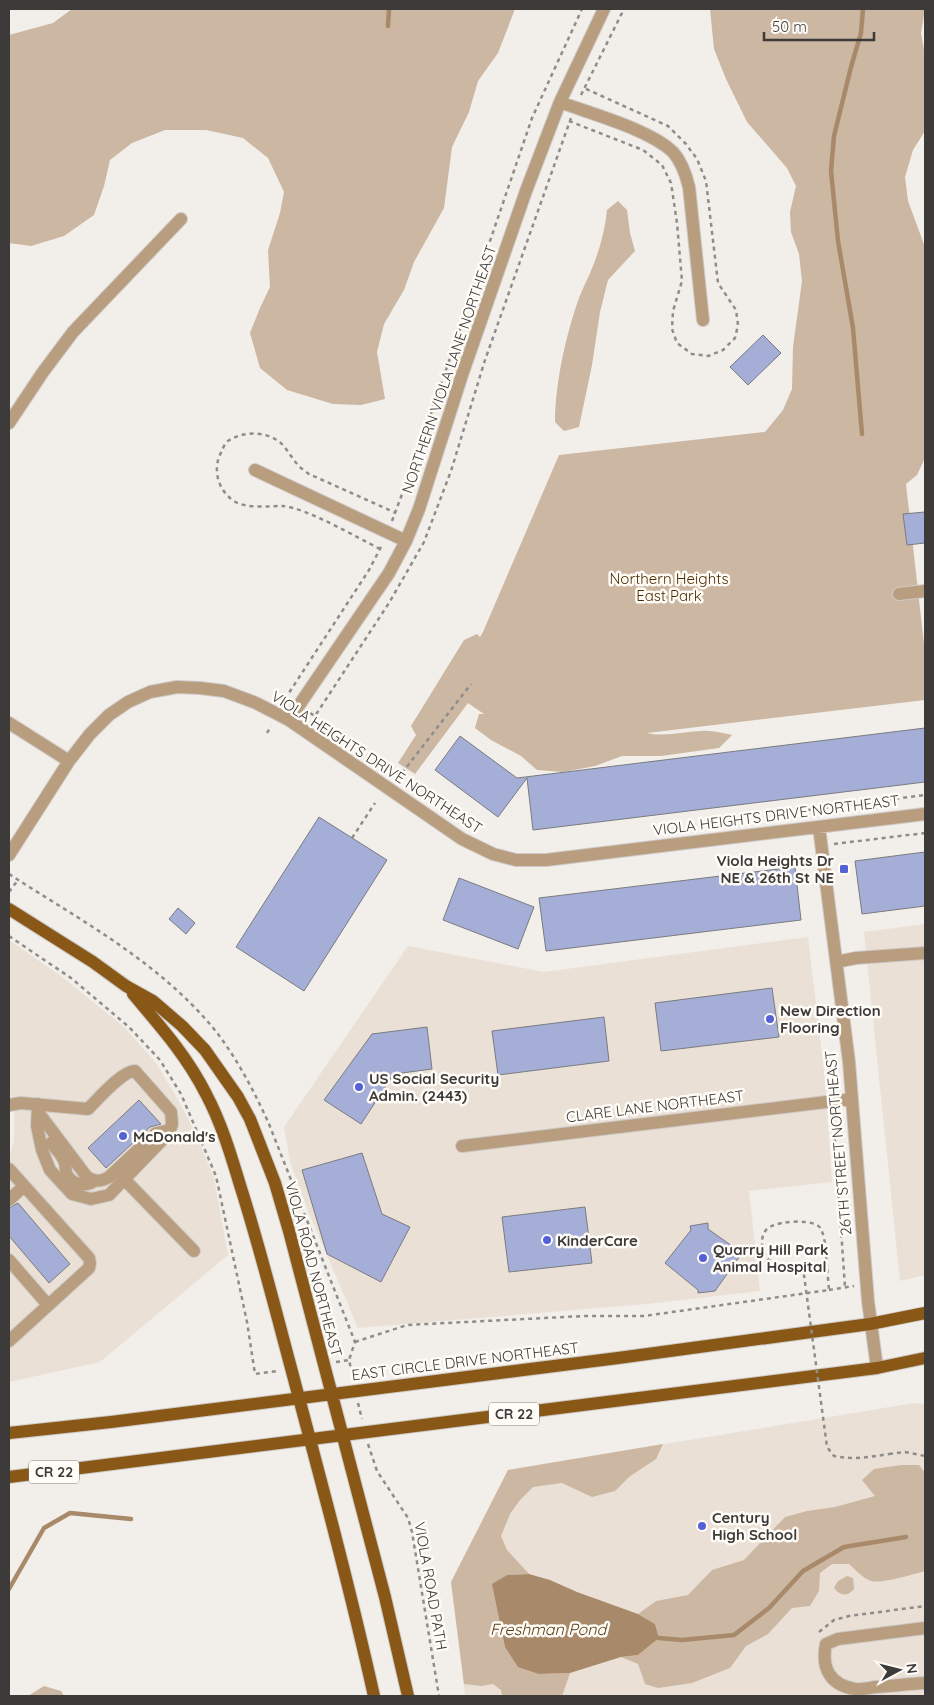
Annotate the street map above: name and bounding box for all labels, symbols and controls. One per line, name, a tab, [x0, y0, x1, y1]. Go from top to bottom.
scale bar	[764, 10, 874, 42]
text: 50 m	[772, 17, 807, 36]
street label: NORTHERN VIOLA LANE NORTHEAST	[397, 242, 501, 496]
park label: Northern Heights East Park	[609, 569, 729, 605]
street label: VIOLA HEIGHTS DRIVE NORTHEAST	[268, 687, 486, 837]
street label: VIOLA HEIGHTS DRIVE NORTHEAST	[652, 790, 900, 840]
place label: Viola Heights Dr NE & 26th St NE	[717, 851, 834, 887]
marker: Viola Heights Dr NE & 26th St NE	[838, 863, 850, 875]
place label: New Direction Flooring	[780, 1001, 881, 1037]
marker: New Direction Flooring	[764, 1013, 776, 1025]
street label: 26TH STREET NORTHEAST	[820, 1050, 856, 1236]
place label: US Social Security Admin. (2443)	[369, 1069, 499, 1105]
marker: US Social Security Admin. (2443)	[353, 1081, 365, 1093]
street label: CLARE LANE NORTHEAST	[565, 1086, 745, 1126]
place label: McDonald's	[133, 1127, 215, 1146]
marker: McDonald's	[117, 1130, 129, 1142]
street label: VIOLA ROAD NORTHEAST	[281, 1179, 347, 1359]
place label: KinderCare	[557, 1231, 638, 1250]
marker: KinderCare	[541, 1234, 553, 1246]
place label: Quarry Hill Park Animal Hospital	[713, 1240, 829, 1276]
marker: Quarry Hill Park Animal Hospital	[697, 1252, 709, 1264]
street label: EAST CIRCLE DRIVE NORTHEAST	[350, 1338, 580, 1384]
road number: CR 22	[489, 1402, 539, 1426]
road number: CR 22	[29, 1460, 79, 1484]
place label: Century High School	[712, 1508, 797, 1544]
street label: VIOLA ROAD PATH	[410, 1520, 452, 1652]
marker: Century High School	[696, 1520, 708, 1532]
water label: Freshman Pond	[490, 1619, 608, 1639]
north arrow	[874, 1645, 924, 1695]
text: N	[902, 1662, 921, 1675]

